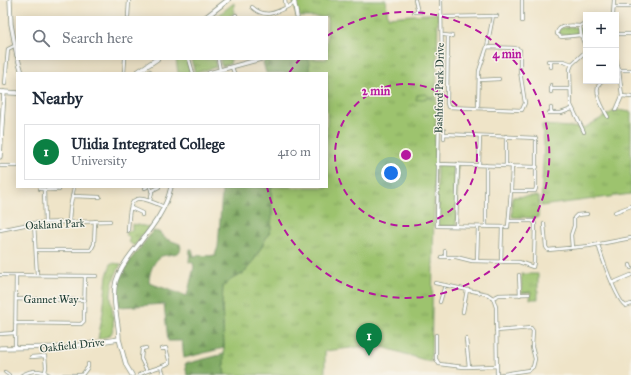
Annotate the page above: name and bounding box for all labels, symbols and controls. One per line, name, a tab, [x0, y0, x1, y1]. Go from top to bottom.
map controls	[583, 12, 619, 84]
button: +	[583, 12, 619, 48]
search box	[16, 16, 328, 60]
icon: search	[30, 27, 52, 49]
text: Search here	[62, 29, 133, 47]
street label: Bashford Park Drive	[432, 42, 447, 134]
text: 4 min	[492, 47, 522, 62]
button: −	[583, 48, 619, 84]
text: 2 min	[362, 84, 391, 98]
text: Nearby	[32, 88, 83, 109]
text: Ulidia Integrated College	[71, 135, 225, 153]
text: 1	[43, 144, 49, 160]
text: 410 m	[277, 144, 311, 160]
centre of rings	[399, 148, 413, 162]
text: University	[71, 153, 127, 169]
your location	[381, 163, 401, 183]
street label: Oakland Park	[25, 216, 86, 233]
street label: Gannet Way	[23, 293, 79, 306]
pin: 1	[356, 323, 382, 356]
street label: Oakfield Drive	[39, 336, 106, 355]

